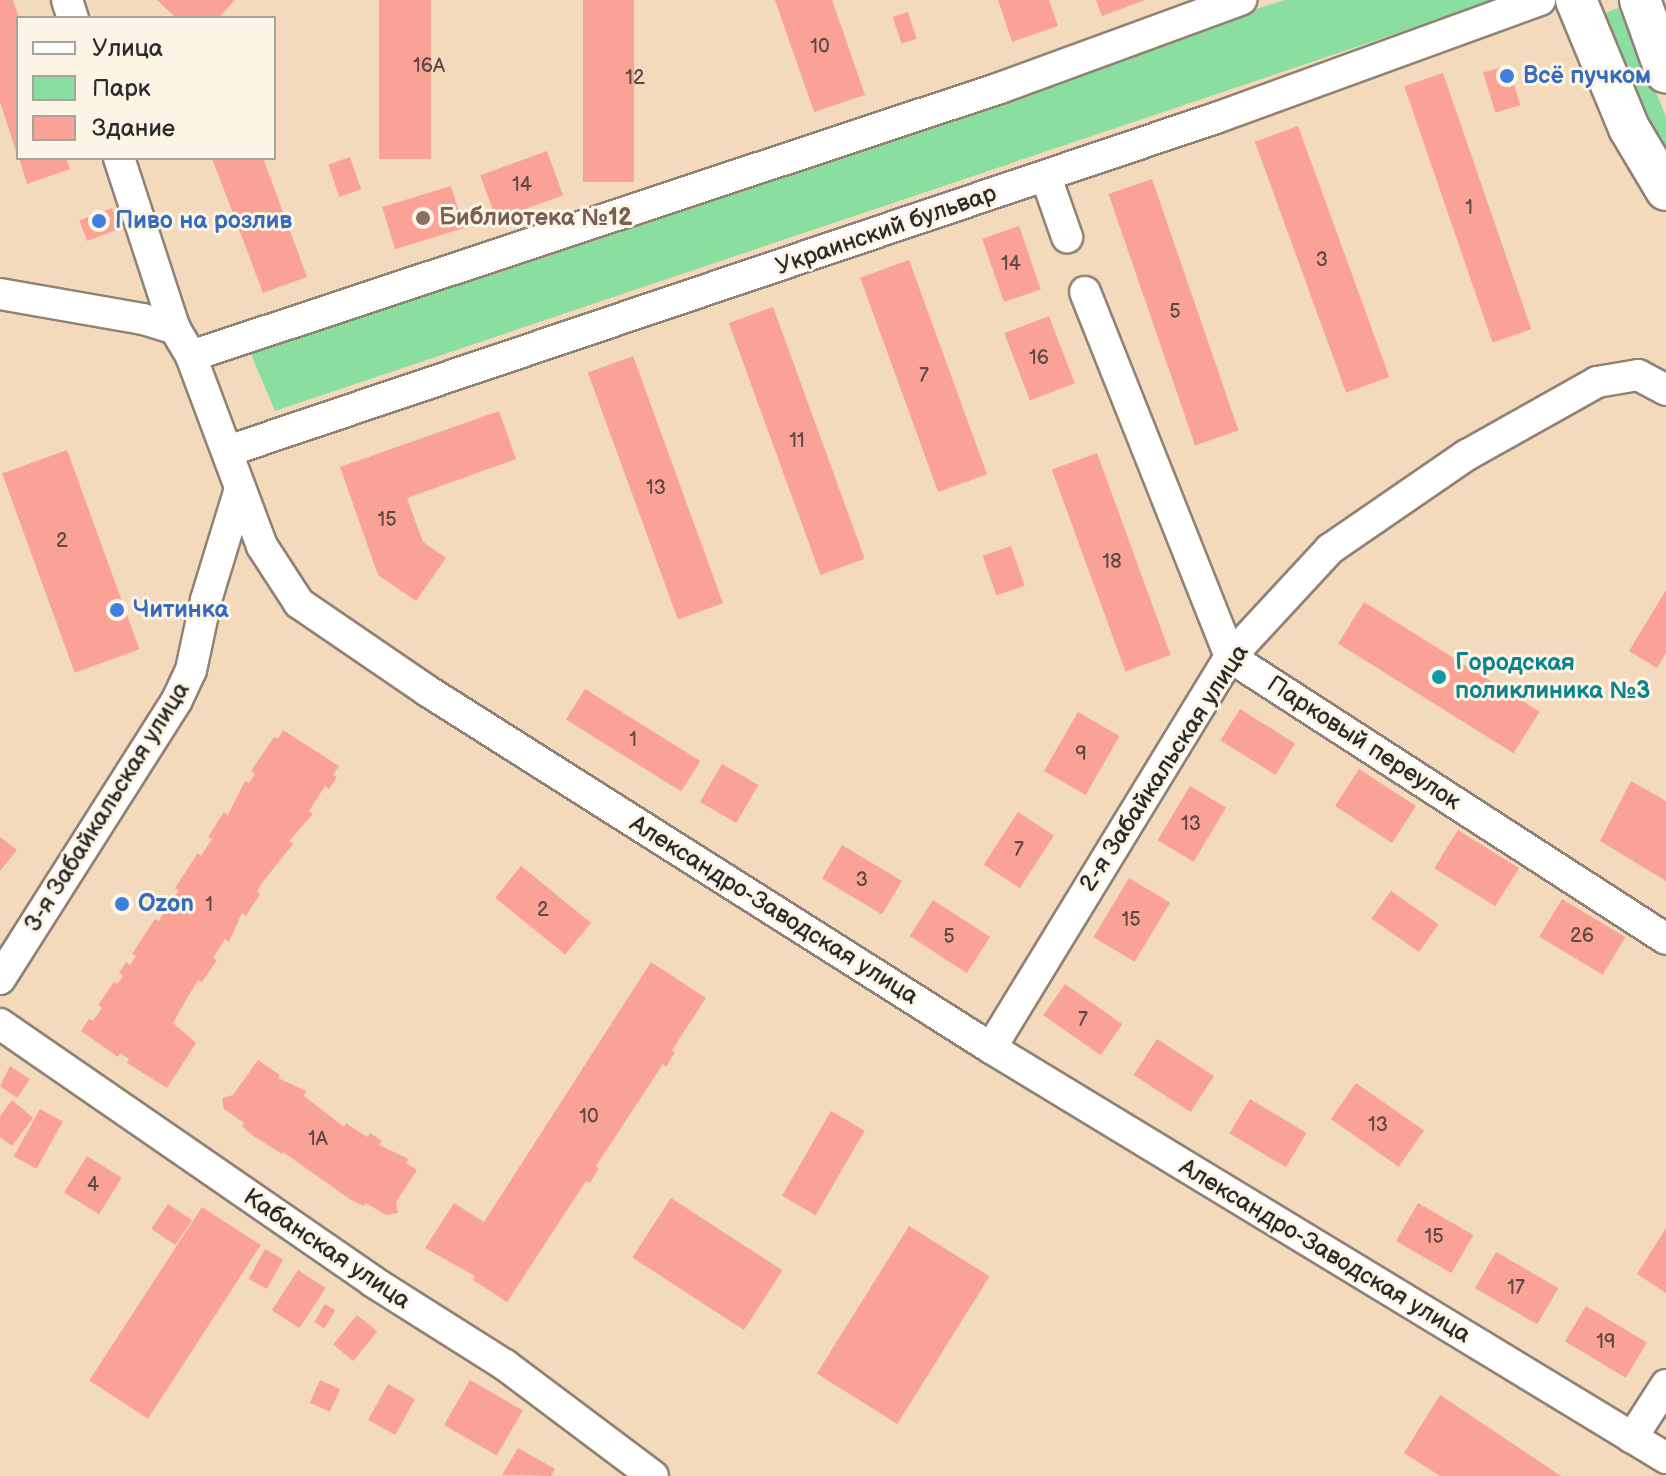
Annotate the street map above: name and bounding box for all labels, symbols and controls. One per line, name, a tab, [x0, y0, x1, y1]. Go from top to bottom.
legend	[16, 16, 276, 160]
text: Улица	[92, 34, 163, 63]
house number: 10	[810, 35, 830, 59]
house number: 16А	[413, 54, 445, 78]
place label: Всё пучком	[1523, 62, 1651, 90]
house number: 12	[625, 66, 645, 90]
marker: Всё пучком	[1498, 67, 1516, 85]
text: Парк	[92, 74, 150, 103]
text: Здание	[92, 114, 175, 143]
house number: 14	[512, 173, 532, 197]
street label: Украинский бульвар	[772, 179, 1000, 281]
house number: 1	[1465, 196, 1473, 220]
place label: Библиотека №12	[439, 204, 632, 232]
place label: Пиво на розлив	[115, 207, 292, 235]
marker: Библиотека №12	[414, 209, 432, 227]
marker: Пиво на розлив	[90, 212, 108, 230]
house number: 3	[1316, 248, 1328, 272]
house number: 14	[1001, 252, 1021, 276]
house number: 5	[1169, 300, 1181, 324]
house number: 16	[1029, 346, 1049, 370]
house number: 7	[919, 364, 929, 388]
house number: 11	[789, 429, 805, 453]
house number: 13	[646, 476, 666, 500]
house number: 15	[377, 508, 397, 532]
house number: 2	[56, 529, 68, 553]
house number: 18	[1102, 550, 1122, 574]
place label: Читинка	[133, 596, 228, 624]
marker: Читинка	[108, 601, 126, 619]
street label: 2-я Забайкальская улица	[1073, 639, 1255, 897]
place label: Городская поликлиника №3	[1455, 649, 1650, 705]
marker: Городская поликлиника №3	[1430, 668, 1448, 686]
street label: Парковый переулок	[1262, 670, 1466, 816]
street label: 3-я Забайкальская улица	[18, 677, 196, 937]
house number: 1	[629, 728, 637, 752]
house number: 9	[1075, 742, 1087, 766]
street label: Александро-Заводская улица	[624, 809, 924, 1011]
house number: 13	[1181, 812, 1201, 836]
house number: 7	[1014, 838, 1024, 862]
house number: 3	[856, 868, 868, 892]
place label: Ozon	[138, 890, 194, 918]
house number: 1	[205, 893, 213, 917]
marker: Ozon	[113, 895, 131, 913]
house number: 2	[537, 898, 549, 922]
house number: 15	[1121, 908, 1141, 932]
house number: 26	[1570, 924, 1594, 948]
house number: 5	[943, 925, 955, 949]
house number: 7	[1078, 1008, 1088, 1032]
house number: 10	[579, 1105, 599, 1129]
house number: 13	[1368, 1113, 1388, 1137]
house number: 1А	[308, 1127, 328, 1151]
street label: Александро-Заводская улица	[1174, 1152, 1476, 1350]
house number: 4	[87, 1173, 99, 1197]
street label: Кабанская улица	[238, 1183, 416, 1315]
house number: 15	[1424, 1225, 1444, 1249]
house number: 17	[1507, 1276, 1525, 1300]
house number: 19	[1596, 1330, 1616, 1354]

